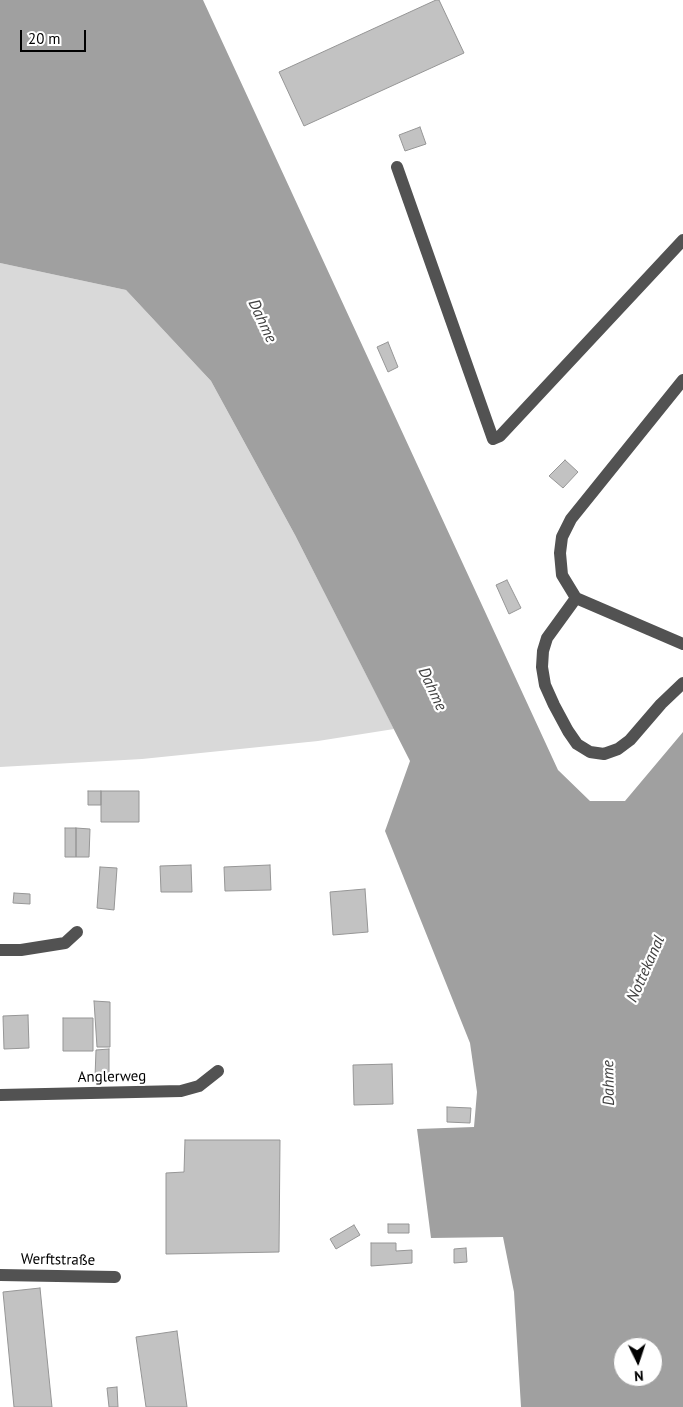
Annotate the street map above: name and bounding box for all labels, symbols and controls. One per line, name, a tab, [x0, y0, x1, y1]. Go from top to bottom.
scale bar	[22, 20, 89, 52]
text: 20 m	[28, 29, 61, 48]
water label: Dahme	[244, 296, 280, 346]
water label: Dahme	[414, 664, 450, 714]
water label: Nottekanal	[623, 933, 669, 1005]
water label: Dahme	[599, 1060, 619, 1106]
street label: Anglerweg	[78, 1067, 146, 1087]
street label: Werftstraße	[21, 1250, 95, 1270]
north arrow	[613, 1337, 663, 1387]
text: N	[634, 1367, 644, 1385]

